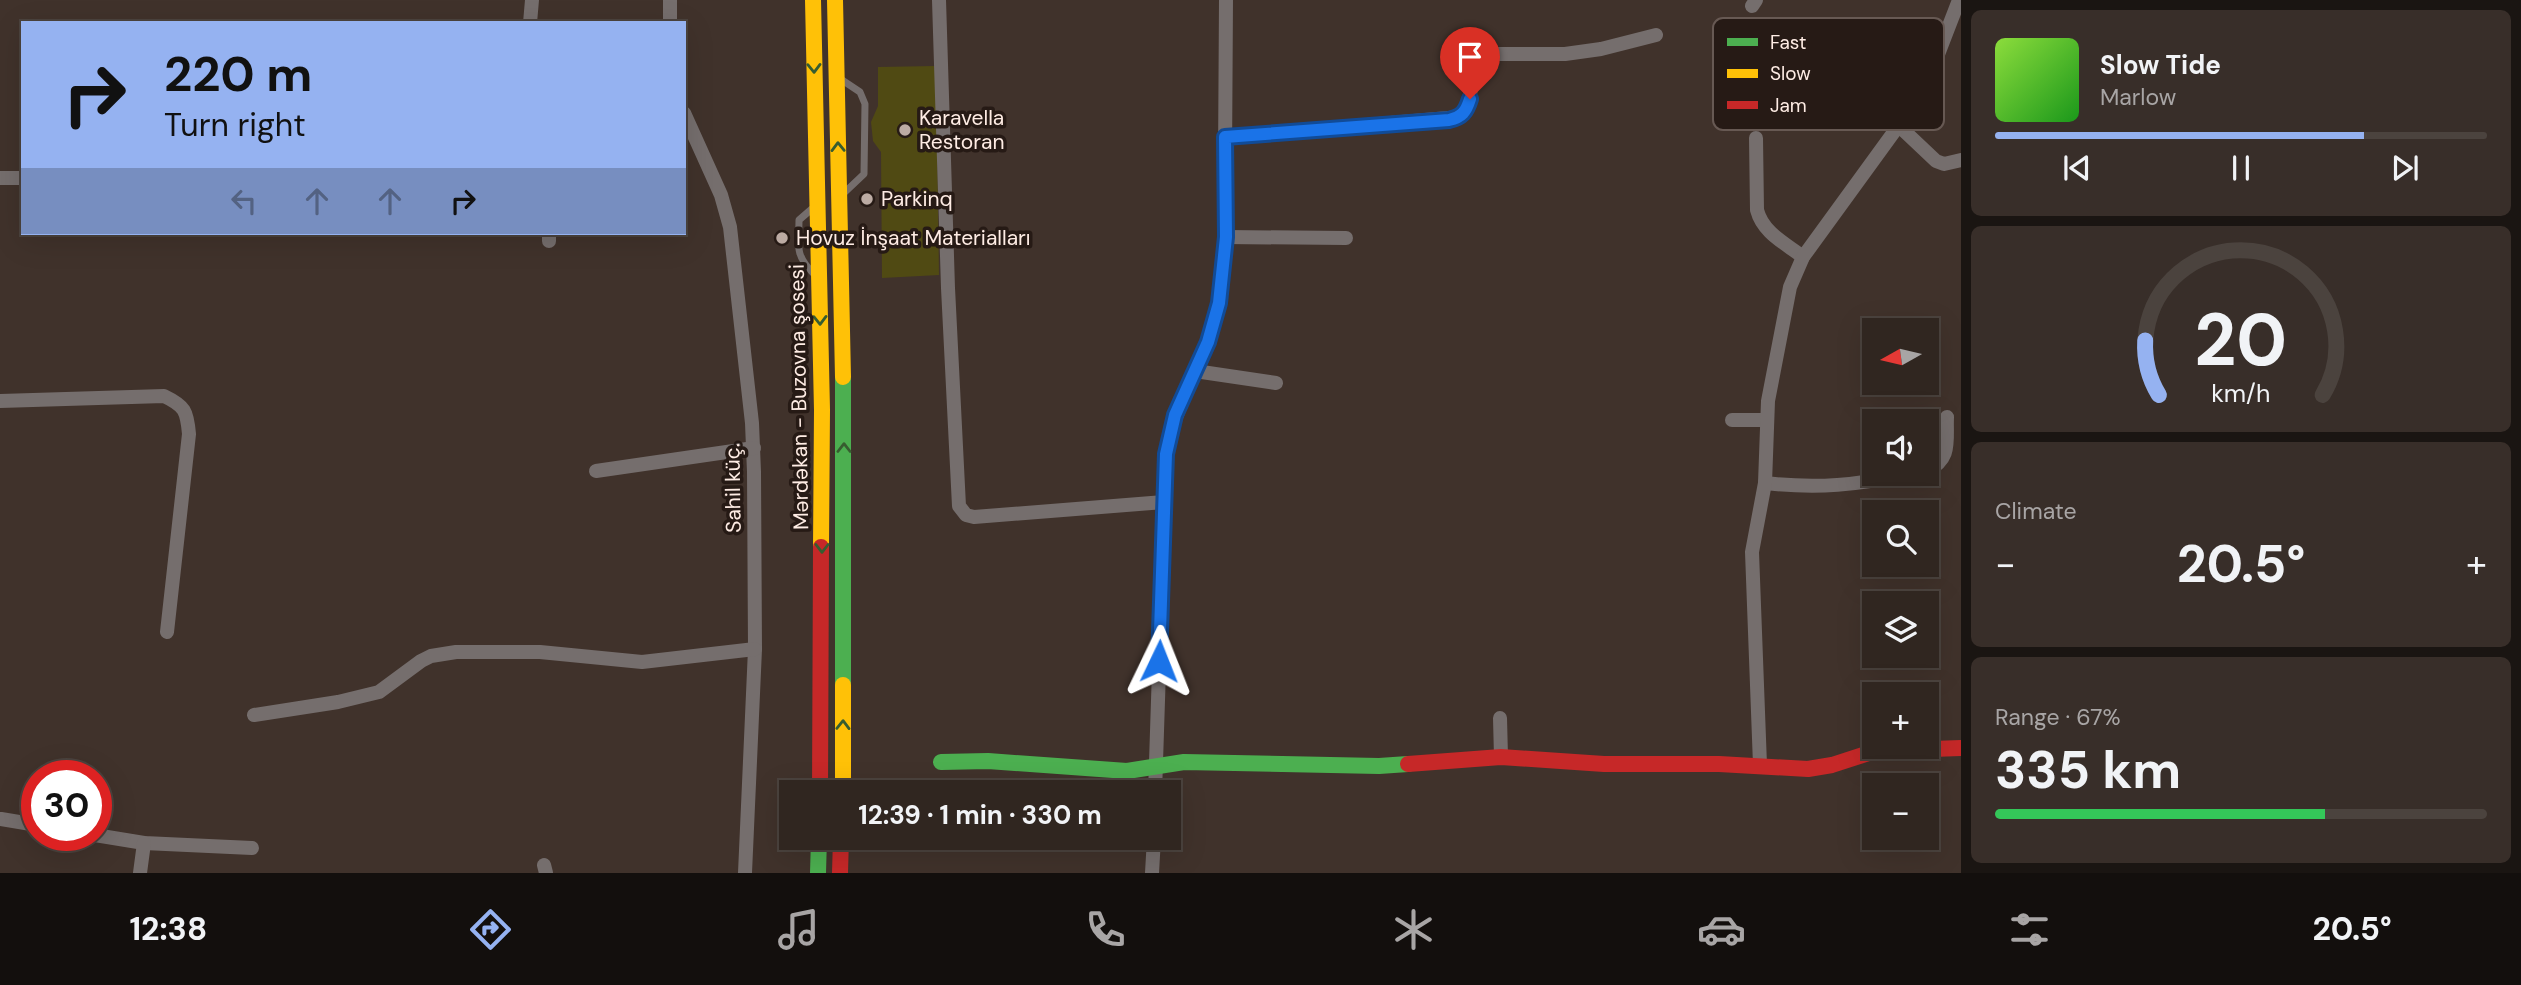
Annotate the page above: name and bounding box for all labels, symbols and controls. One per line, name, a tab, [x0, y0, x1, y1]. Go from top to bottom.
legend	[1713, 18, 1944, 130]
pin	[1440, 27, 1500, 99]
text: Fast	[1770, 30, 1806, 55]
icon: arrive	[1451, 38, 1489, 76]
text: 220 m	[164, 42, 312, 106]
text: Slow Tide	[2100, 48, 2221, 82]
icon: right	[49, 49, 140, 140]
text: Slow	[1770, 61, 1811, 86]
one-way arrow	[807, 63, 822, 74]
text: Marlow	[2100, 82, 2176, 112]
text: Jam	[1770, 93, 1807, 118]
text: Turn right	[164, 104, 306, 146]
place label: Karavella Restoran	[919, 104, 1005, 156]
marker: Karavella Restoran	[897, 122, 913, 138]
one-way arrow	[830, 141, 846, 152]
icon: previous	[2058, 149, 2096, 187]
icon: pause	[2222, 149, 2260, 187]
icon: next	[2386, 149, 2424, 187]
icon: left	[225, 182, 263, 220]
icon: ahead	[298, 182, 336, 220]
icon: ahead	[371, 182, 409, 220]
icon: right	[444, 182, 482, 220]
place label: Parkinq	[881, 185, 953, 213]
marker: Parkinq	[859, 191, 875, 207]
place label: Hovuz İnşaat Materialları	[796, 224, 1031, 252]
marker: Hovuz İnşaat Materialları	[774, 230, 790, 246]
street label: Mərdəkan - Buzovna şosesi	[783, 264, 815, 530]
text: 20	[2195, 293, 2287, 388]
one-way arrow	[812, 315, 827, 326]
north arrow	[1862, 318, 1939, 396]
map controls	[1862, 318, 1939, 850]
text: km/h	[2211, 376, 2271, 409]
button: sound	[1862, 409, 1939, 486]
one-way arrow	[836, 442, 852, 453]
street label: Sahil küç.	[718, 443, 748, 533]
text: Climate	[1995, 496, 2077, 526]
button: search	[1862, 500, 1939, 577]
text: 20.5°	[2177, 530, 2305, 598]
text: −	[1995, 539, 2016, 589]
text: +	[2466, 539, 2487, 589]
one-way arrow	[814, 543, 830, 553]
button: layers	[1862, 591, 1939, 668]
position arrow	[1122, 624, 1196, 698]
button: +	[1862, 682, 1939, 759]
text: Range · 67%	[1995, 702, 2121, 732]
one-way arrow	[836, 719, 851, 730]
text: 335 km	[1995, 736, 2181, 804]
speed limit sign: 30	[21, 760, 112, 851]
button: −	[1862, 773, 1939, 850]
text: 12:39 · 1 min · 330 m	[858, 798, 1102, 832]
icon: directions	[466, 905, 515, 954]
icon: music	[774, 905, 823, 954]
icon: phone	[1081, 905, 1130, 954]
icon: climate	[1389, 905, 1438, 954]
icon: car	[1697, 905, 1746, 954]
icon: filters	[2005, 905, 2054, 954]
text: 12:38	[129, 908, 207, 950]
text: 20.5°	[2312, 908, 2392, 950]

